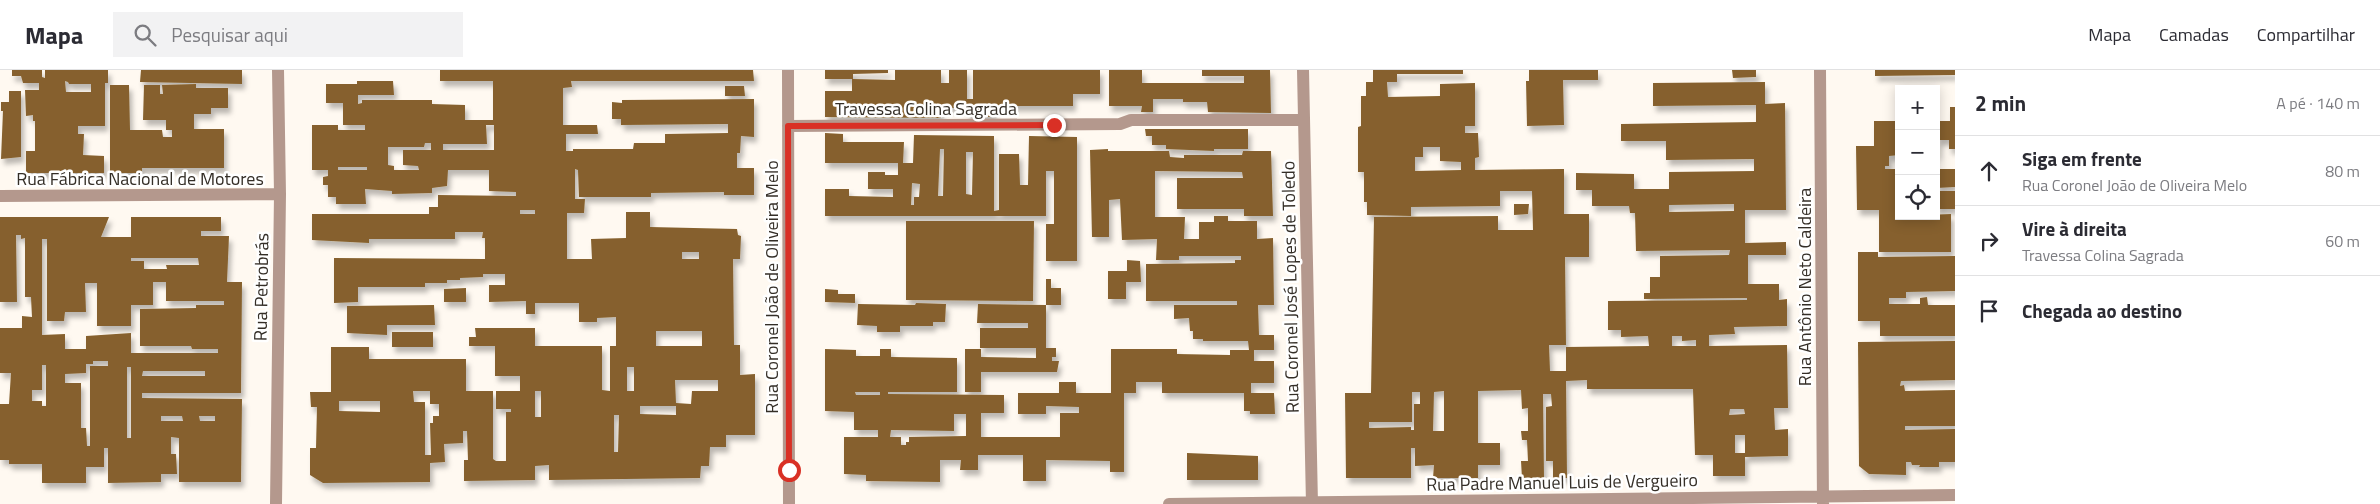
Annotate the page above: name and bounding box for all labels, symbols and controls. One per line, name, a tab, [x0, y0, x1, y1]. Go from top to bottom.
search box	[113, 12, 463, 57]
text: Mapa	[25, 17, 83, 53]
text: Pesquisar aqui	[171, 20, 288, 49]
icon: search	[131, 21, 159, 49]
text: Mapa	[2088, 21, 2131, 48]
text: Camadas	[2159, 21, 2229, 48]
text: Compartilhar	[2257, 21, 2355, 48]
map controls	[1895, 85, 1940, 220]
button: +	[1895, 85, 1940, 130]
text: 2 min	[1975, 87, 2026, 119]
text: A pé · 140 m	[2276, 91, 2360, 115]
street label: Travessa Colina Sagrada	[835, 95, 1017, 122]
route end	[1043, 114, 1066, 137]
button: −	[1895, 130, 1940, 175]
text: Siga em frente	[2022, 144, 2142, 173]
icon: ahead	[1975, 157, 2003, 185]
text: 80 m	[2325, 159, 2360, 183]
street label: Rua Coronel João de Oliveira Melo	[758, 160, 785, 414]
street label: Rua Coronel José Lopes de Toledo	[1274, 161, 1306, 413]
street label: Rua Fábrica Nacional de Motores	[16, 165, 264, 192]
text: Rua Coronel João de Oliveira Melo	[2022, 173, 2247, 197]
button: locate	[1895, 175, 1940, 220]
street label: Rua Antônio Neto Caldeira	[1791, 188, 1818, 386]
text: Vire à direita	[2022, 214, 2127, 243]
icon: right	[1975, 227, 2003, 255]
text: 60 m	[2325, 229, 2360, 253]
street label: Rua Petrobrás	[247, 233, 275, 341]
text: Travessa Colina Sagrada	[2022, 243, 2184, 267]
text: Chegada ao destino	[2022, 296, 2182, 325]
icon: arrive	[1975, 297, 2003, 325]
route start	[778, 459, 801, 482]
street label: Rua Padre Manuel Luis de Vergueiro	[1426, 466, 1698, 498]

